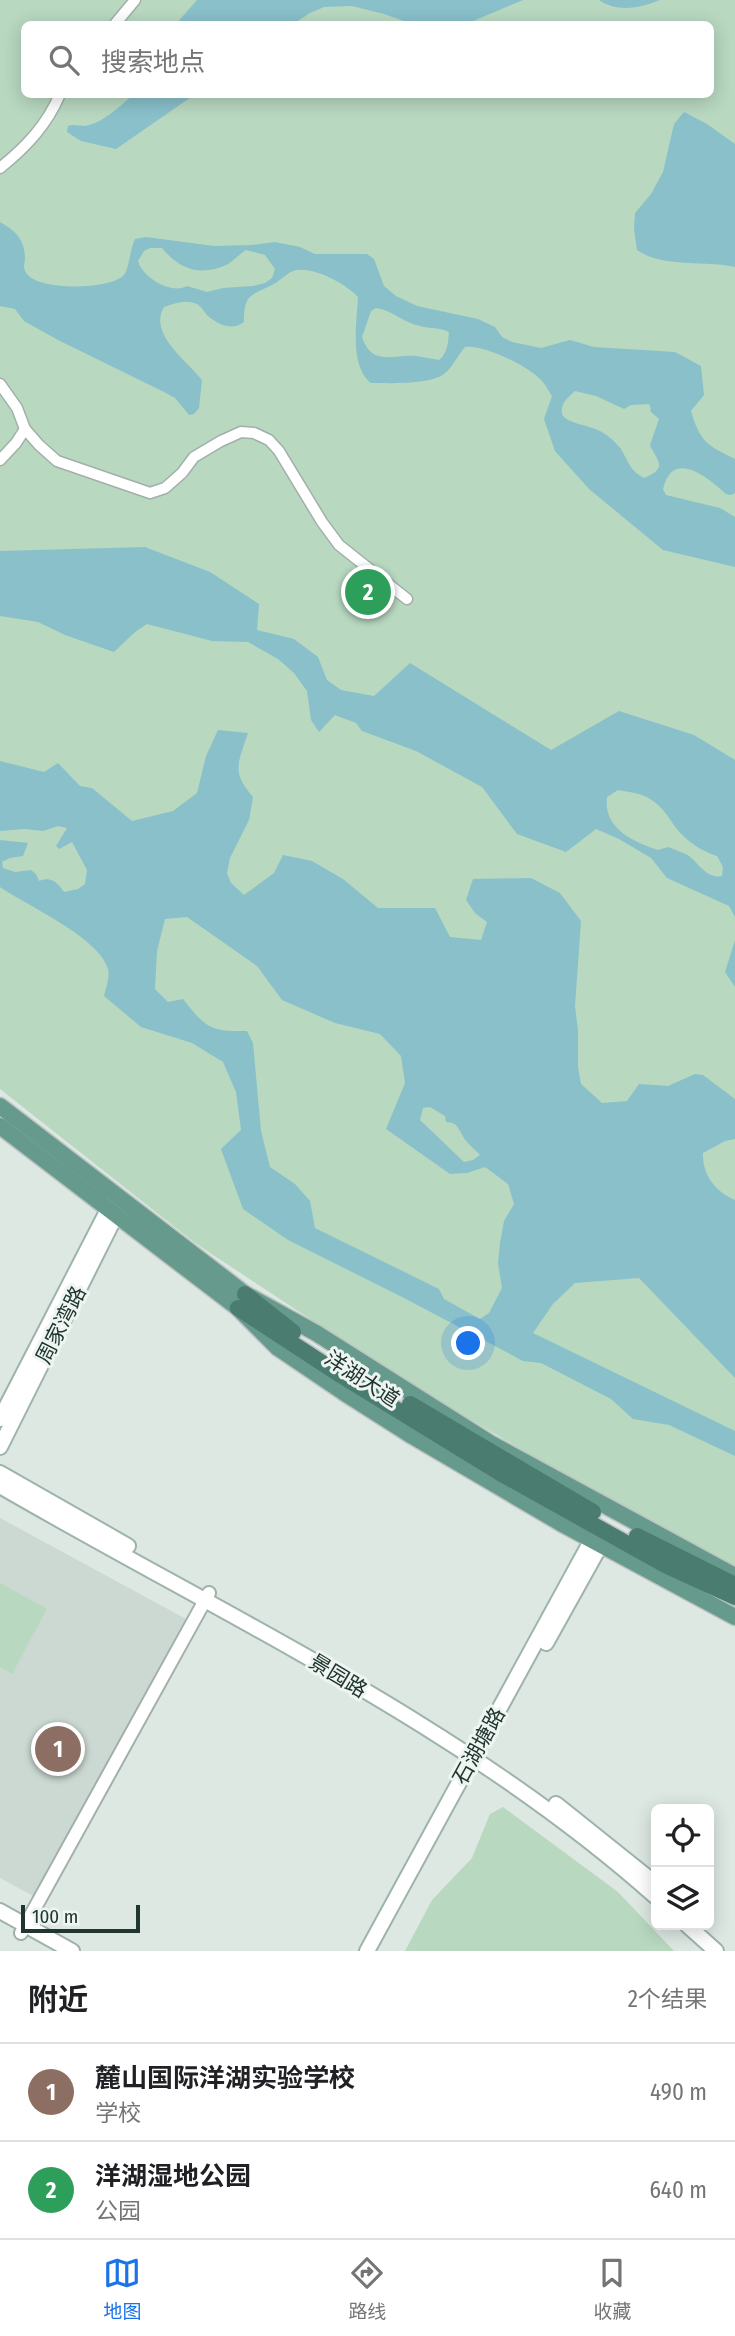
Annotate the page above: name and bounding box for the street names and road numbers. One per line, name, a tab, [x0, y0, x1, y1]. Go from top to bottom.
street label: 周家湾路	[30, 1282, 92, 1368]
street label: 洋湖大道	[320, 1345, 404, 1413]
street label: 景园路	[304, 1649, 372, 1703]
street label: 石湖塘路	[447, 1703, 511, 1789]

